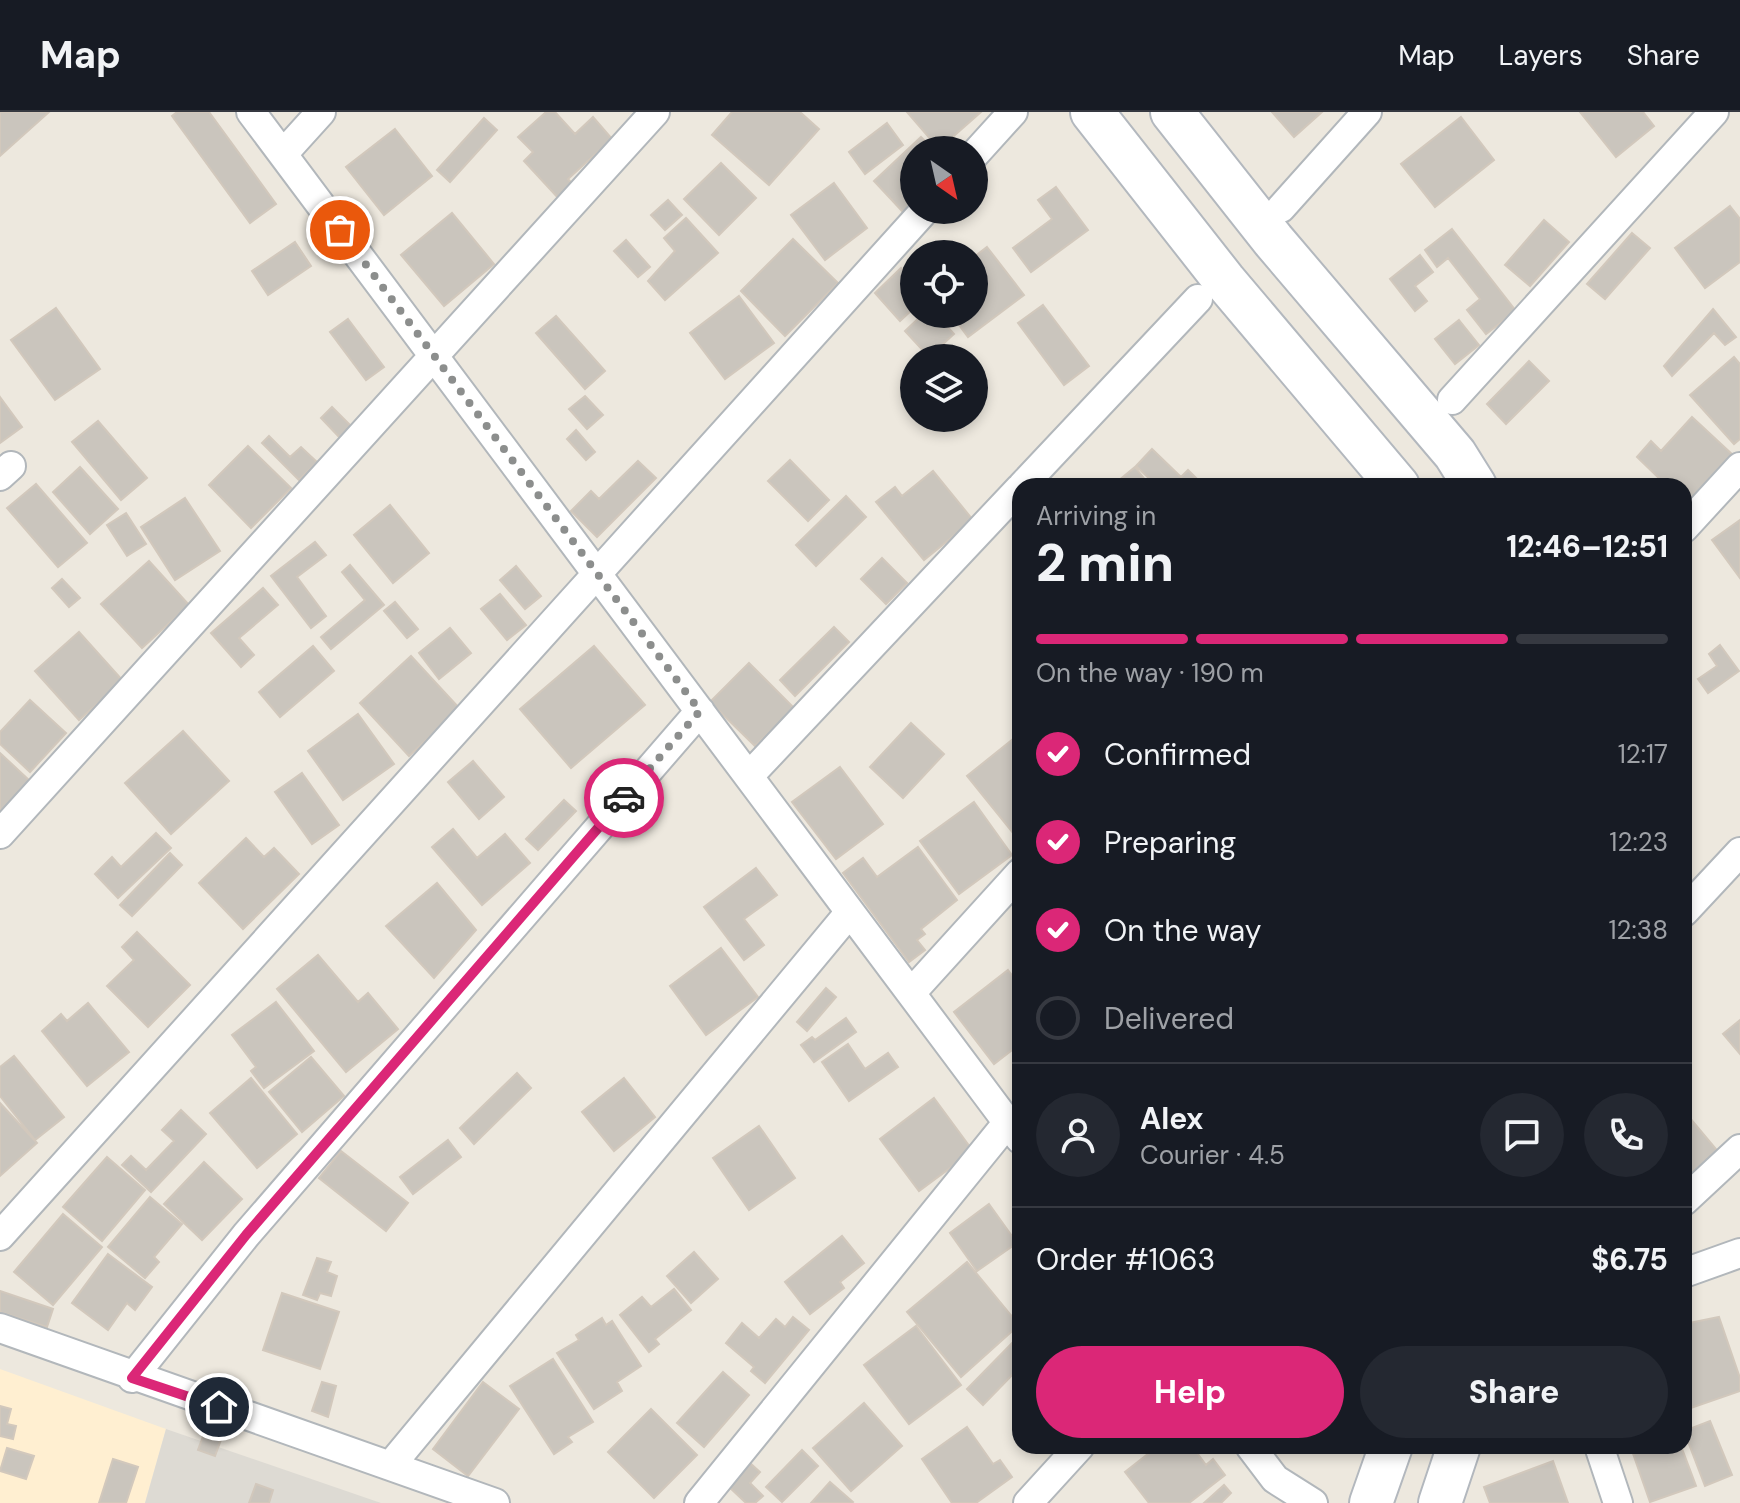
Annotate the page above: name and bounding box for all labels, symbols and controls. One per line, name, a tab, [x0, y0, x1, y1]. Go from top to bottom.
text: Map	[40, 30, 121, 80]
text: Map	[1398, 37, 1455, 74]
text: Layers	[1499, 37, 1583, 74]
text: Share	[1627, 37, 1700, 74]
north arrow	[900, 136, 988, 224]
map controls	[900, 136, 988, 432]
pin	[306, 196, 374, 264]
icon: bag	[318, 208, 362, 252]
button: locate	[900, 240, 988, 328]
button: layers	[900, 344, 988, 432]
text: Arriving in	[1036, 499, 1156, 533]
text: 12:46–12:51	[1506, 527, 1668, 566]
text: 2 min	[1036, 529, 1174, 597]
text: On the way · 190 m	[1036, 656, 1264, 690]
icon: check	[1036, 732, 1080, 776]
text: Confirmed	[1104, 735, 1251, 774]
text: 12:17	[1618, 737, 1668, 771]
courier	[584, 758, 664, 838]
icon: car	[602, 776, 646, 820]
icon: check	[1036, 820, 1080, 864]
text: Preparing	[1104, 823, 1236, 862]
text: 12:23	[1609, 825, 1668, 859]
icon: check	[1036, 908, 1080, 952]
text: On the way	[1104, 911, 1261, 950]
text: 12:38	[1608, 913, 1668, 947]
text: Delivered	[1104, 999, 1234, 1038]
button: person	[1036, 1093, 1120, 1177]
button: chat	[1480, 1093, 1564, 1177]
button: phone	[1584, 1093, 1668, 1177]
text: Alex	[1140, 1099, 1203, 1138]
text: Courier · 4.5	[1140, 1138, 1285, 1172]
text: Order #1063	[1036, 1240, 1215, 1279]
text: $6.75	[1591, 1240, 1668, 1279]
button: Help	[1036, 1346, 1344, 1438]
button: Share	[1360, 1346, 1668, 1438]
pin	[185, 1373, 253, 1441]
icon: home	[197, 1385, 241, 1429]

